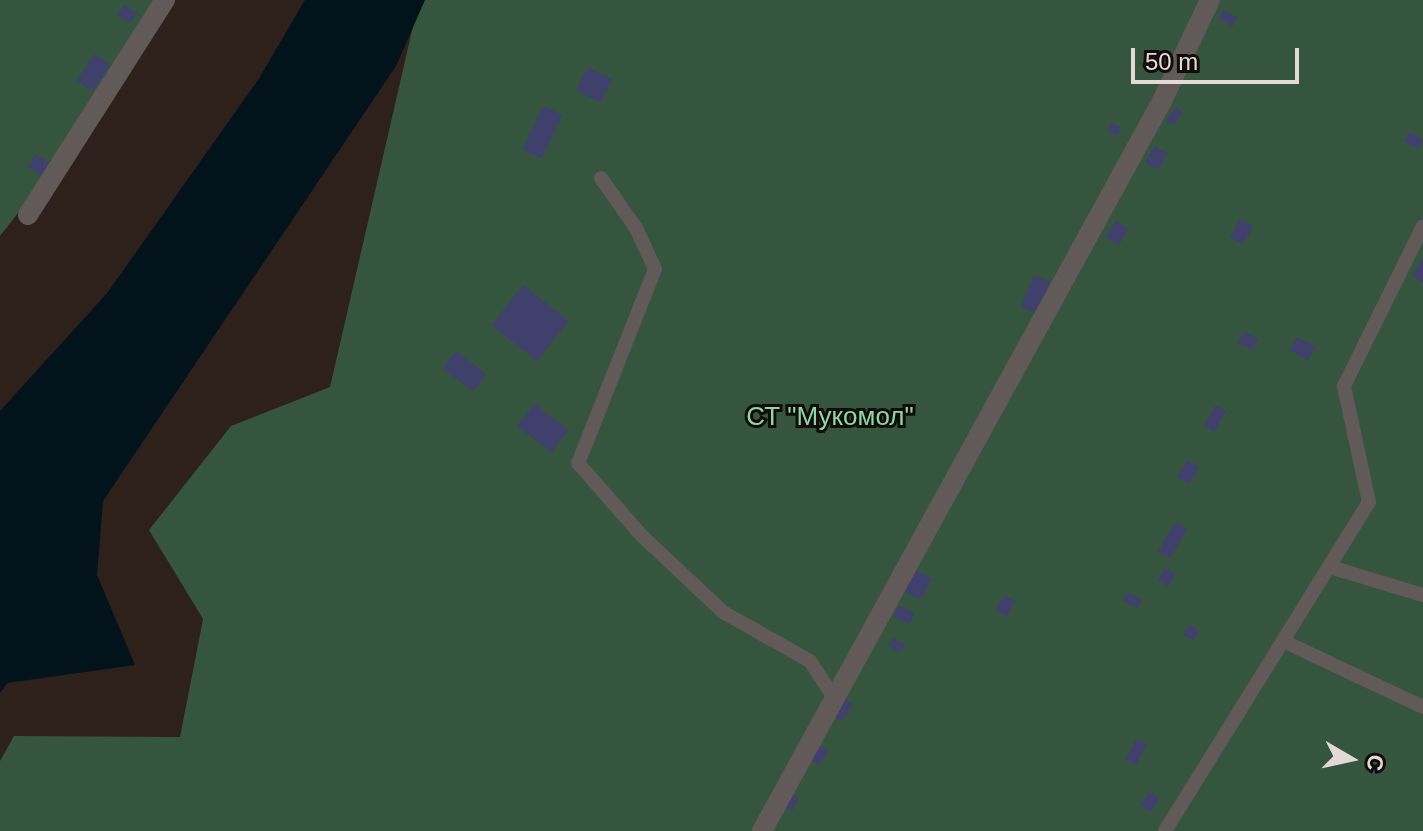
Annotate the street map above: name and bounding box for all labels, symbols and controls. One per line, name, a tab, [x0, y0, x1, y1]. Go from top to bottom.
scale bar	[1135, 32, 1303, 82]
text: 50 m	[1145, 48, 1198, 75]
park label: СТ "Мукомол"	[746, 401, 914, 433]
north arrow	[1311, 719, 1391, 799]
text: С	[1362, 753, 1389, 773]

